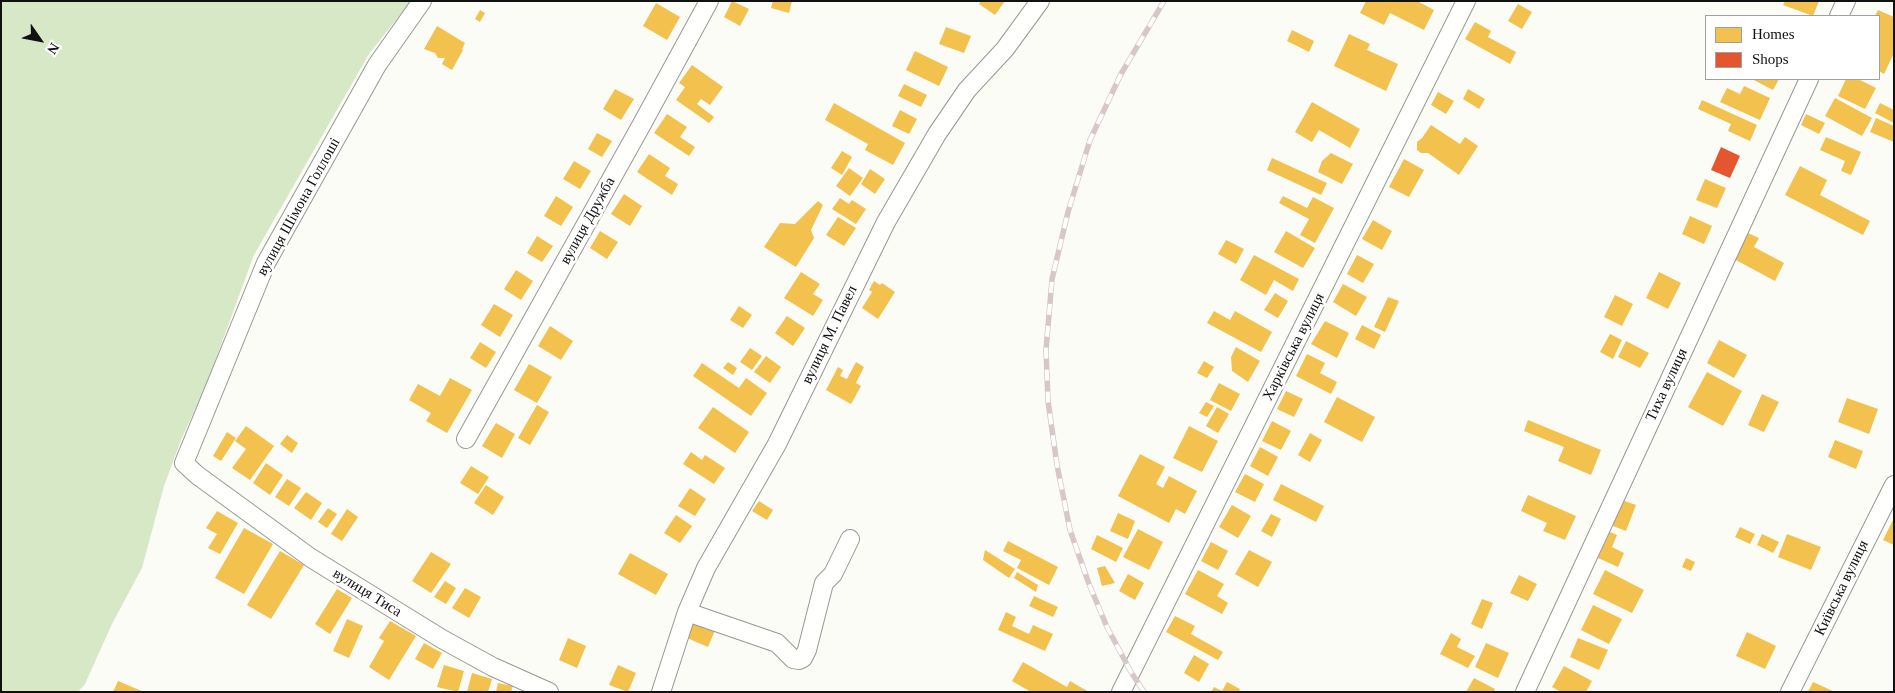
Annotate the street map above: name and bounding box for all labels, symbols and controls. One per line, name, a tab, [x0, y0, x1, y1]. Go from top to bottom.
north arrow	[15, 15, 65, 65]
legend	[1705, 15, 1880, 80]
text: Homes	[1752, 26, 1795, 42]
text: N	[44, 40, 62, 57]
text: Shops	[1752, 51, 1789, 67]
street label: вулиця Шімона Голлоші	[254, 135, 344, 279]
street label: вулиця Дружба	[557, 174, 619, 268]
street label: вулиця М. Павел	[798, 283, 862, 387]
street label: Харківська вулиця	[1259, 290, 1329, 404]
street label: Тиха вулиця	[1642, 346, 1692, 424]
street label: Київська вулиця	[1811, 537, 1873, 639]
street label: вулиця Тиса	[329, 565, 405, 621]

